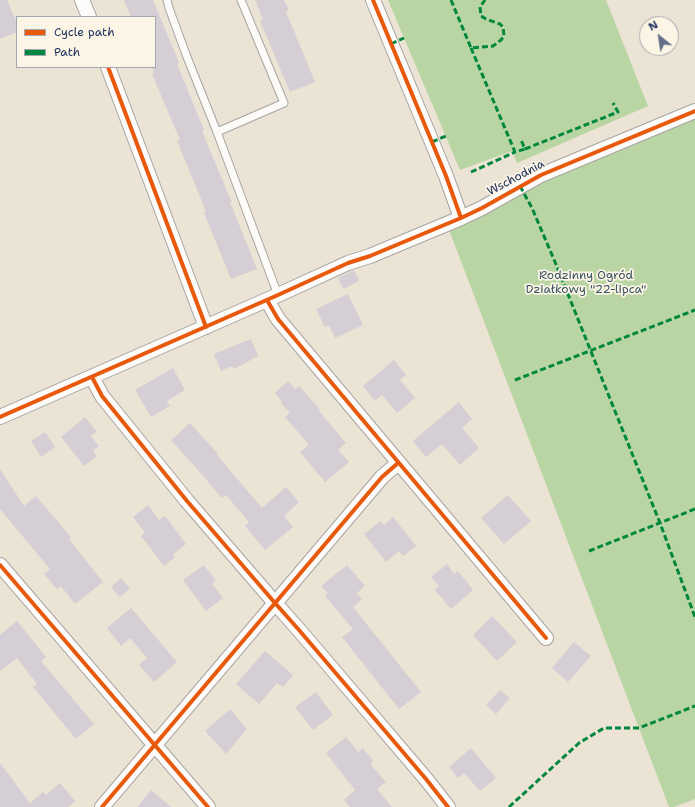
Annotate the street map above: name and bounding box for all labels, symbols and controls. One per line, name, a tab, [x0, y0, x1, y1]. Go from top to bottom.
legend	[16, 16, 156, 68]
north arrow	[639, 16, 679, 56]
text: N	[646, 17, 661, 35]
text: Cycle path	[54, 24, 115, 40]
text: Path	[54, 44, 80, 60]
street label: Wschodnia	[485, 157, 547, 199]
park label: Rodzinny Ogród Działkowy "22-lipca"	[526, 269, 646, 297]

